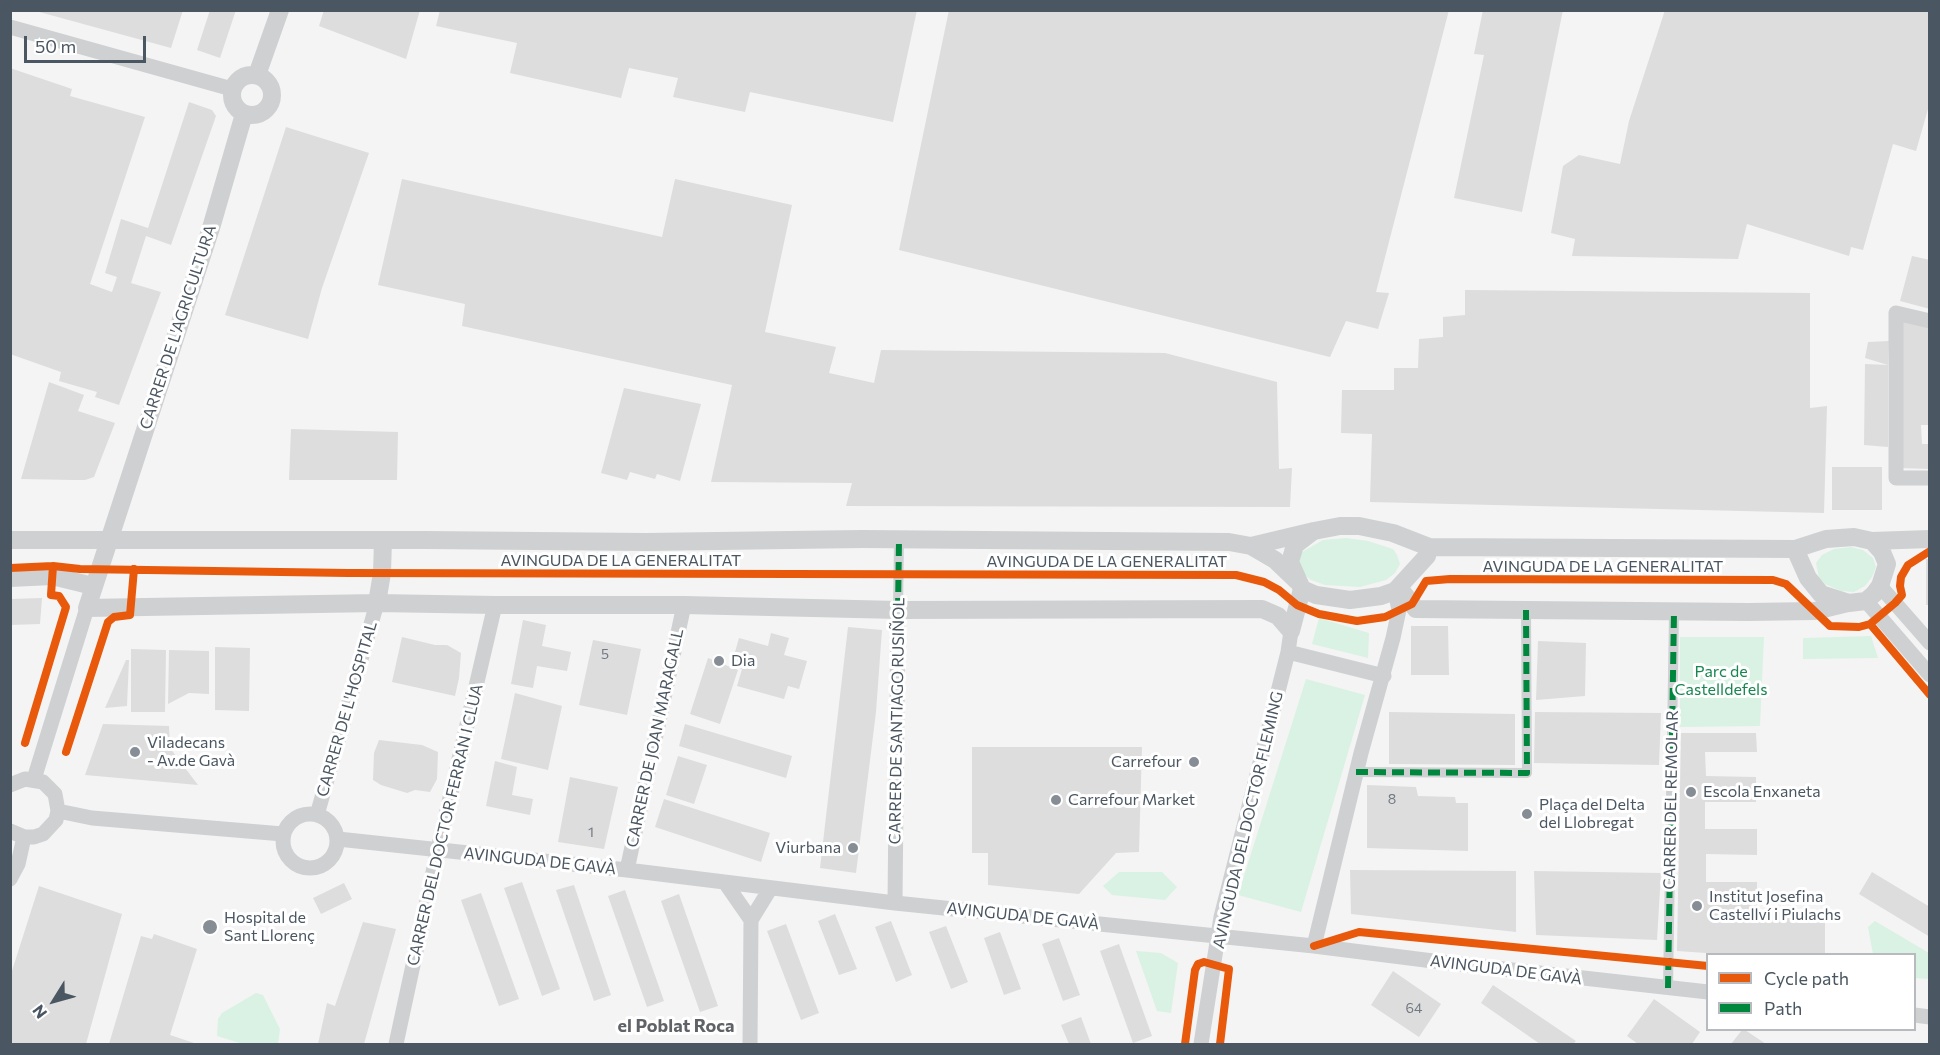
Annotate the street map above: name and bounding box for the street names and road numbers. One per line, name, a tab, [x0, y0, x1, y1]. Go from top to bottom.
street label: CARRER DE L'AGRICULTURA	[136, 222, 220, 432]
street label: AVINGUDA DE LA GENERALITAT	[501, 551, 741, 571]
street label: AVINGUDA DE LA GENERALITAT	[987, 552, 1227, 572]
street label: AVINGUDA DE LA GENERALITAT	[1483, 557, 1723, 577]
street label: CARRER DE SANTIAGO RUSIÑOL	[885, 597, 909, 845]
street label: CARRER DE L'HOSPITAL	[313, 619, 381, 799]
street label: CARRER DE JOAN MARAGALL	[622, 627, 688, 849]
street label: CARRER DEL DOCTOR FERRAN I CLUA	[403, 682, 487, 968]
street label: AVINGUDA DEL DOCTOR FLEMING	[1209, 689, 1287, 951]
street label: CARRER DEL REMOLAR	[1660, 710, 1682, 890]
street label: AVINGUDA DE GAVÀ	[463, 843, 617, 879]
street label: AVINGUDA DE GAVÀ	[946, 898, 1100, 934]
street label: AVINGUDA DE GAVÀ	[1429, 951, 1583, 989]

